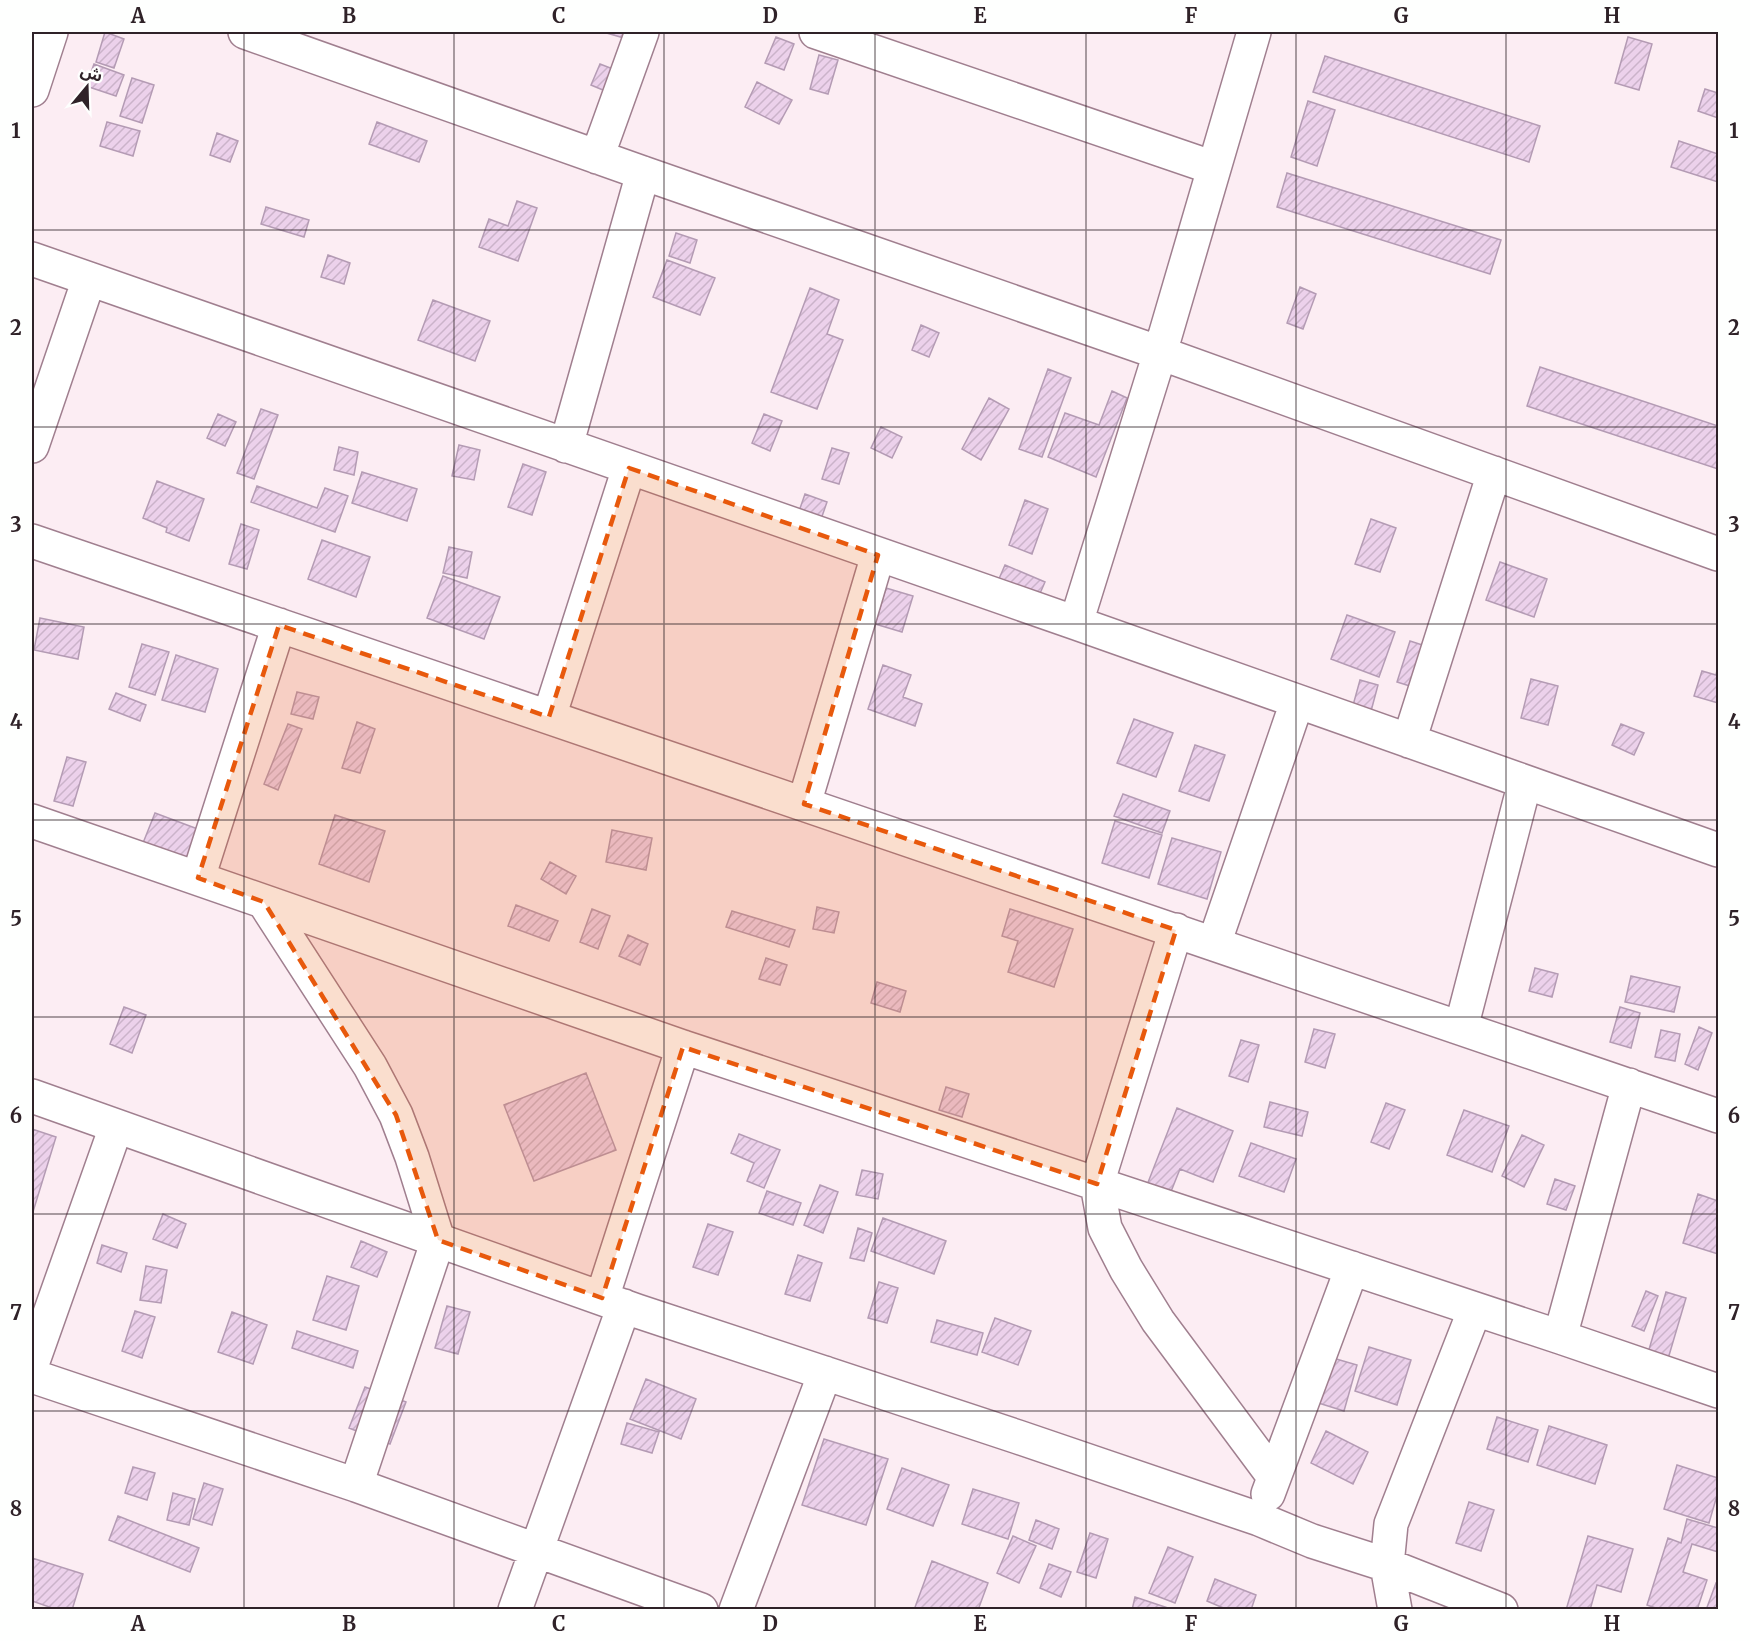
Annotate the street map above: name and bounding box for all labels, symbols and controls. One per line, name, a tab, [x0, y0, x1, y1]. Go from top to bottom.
text: A	[130, 3, 146, 28]
text: B	[342, 3, 356, 28]
text: C	[552, 3, 566, 28]
text: D	[762, 3, 778, 28]
text: E	[973, 3, 987, 28]
text: F	[1185, 3, 1198, 28]
text: G	[1394, 3, 1409, 28]
text: H	[1604, 3, 1620, 28]
north arrow	[57, 57, 117, 117]
text: ش	[78, 60, 106, 86]
text: 1	[11, 118, 21, 143]
text: 1	[1729, 118, 1739, 143]
text: 2	[10, 315, 22, 340]
text: 2	[1728, 315, 1740, 340]
text: 3	[10, 512, 22, 537]
text: 3	[1728, 512, 1740, 537]
text: 4	[10, 709, 23, 734]
text: 4	[1728, 709, 1741, 734]
text: 5	[10, 906, 22, 931]
text: 5	[1728, 906, 1740, 931]
text: 6	[10, 1103, 22, 1128]
text: 6	[1728, 1103, 1740, 1128]
text: 7	[10, 1300, 22, 1325]
text: 7	[1728, 1300, 1740, 1325]
text: 8	[10, 1496, 22, 1521]
text: 8	[1728, 1496, 1740, 1521]
text: A	[130, 1611, 146, 1636]
text: B	[342, 1611, 356, 1636]
text: C	[552, 1611, 566, 1636]
text: D	[762, 1611, 778, 1636]
text: E	[973, 1611, 987, 1636]
text: F	[1185, 1611, 1198, 1636]
text: G	[1394, 1611, 1409, 1636]
text: H	[1604, 1611, 1620, 1636]

